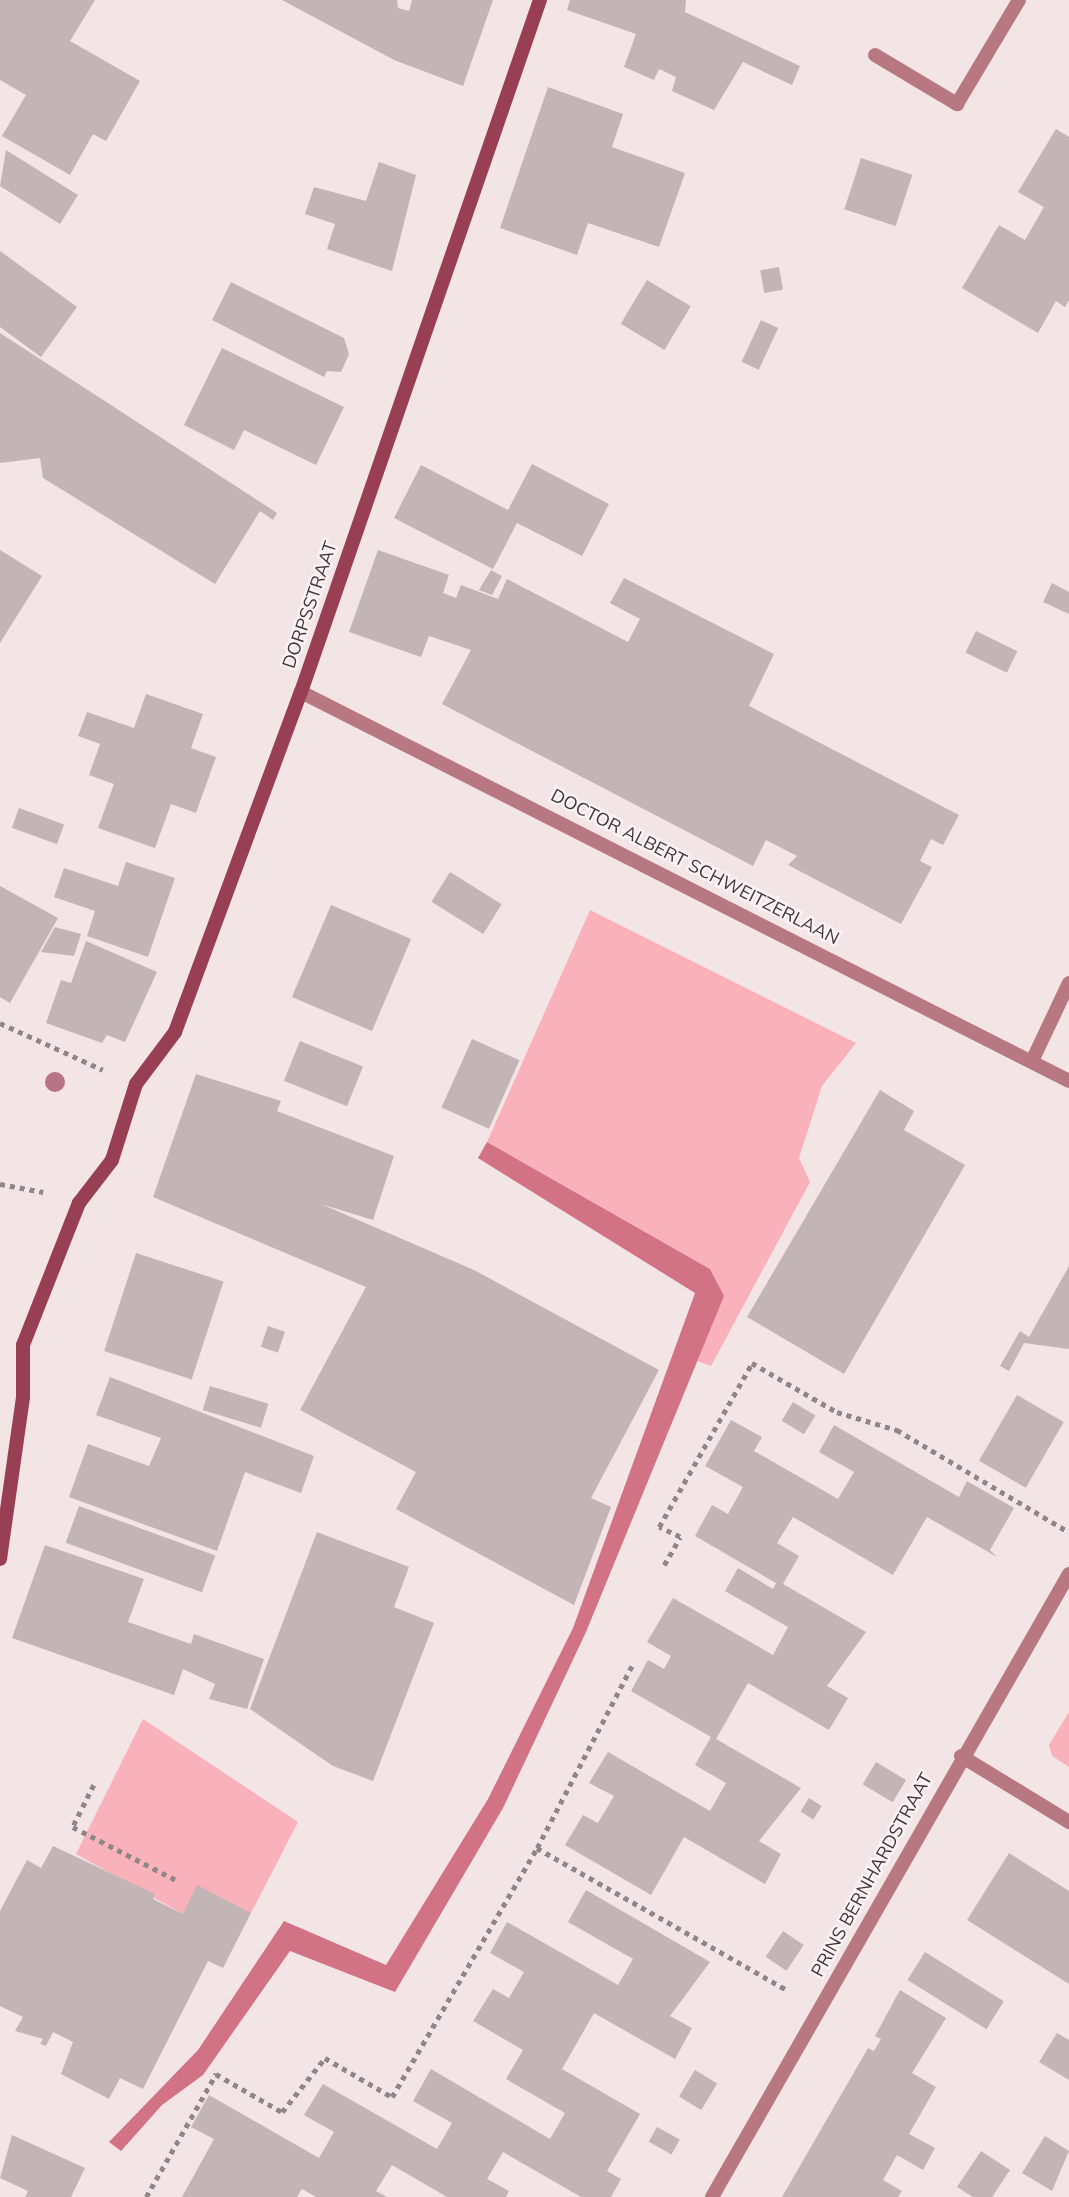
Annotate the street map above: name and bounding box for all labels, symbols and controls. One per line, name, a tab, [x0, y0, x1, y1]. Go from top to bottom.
street label: DORPSSTRAAT	[278, 539, 342, 671]
street label: DOCTOR ALBERT SCHWEITZERLAAN	[547, 785, 843, 949]
street label: PRINS BERNHARDSTRAAT	[807, 1769, 937, 1981]

